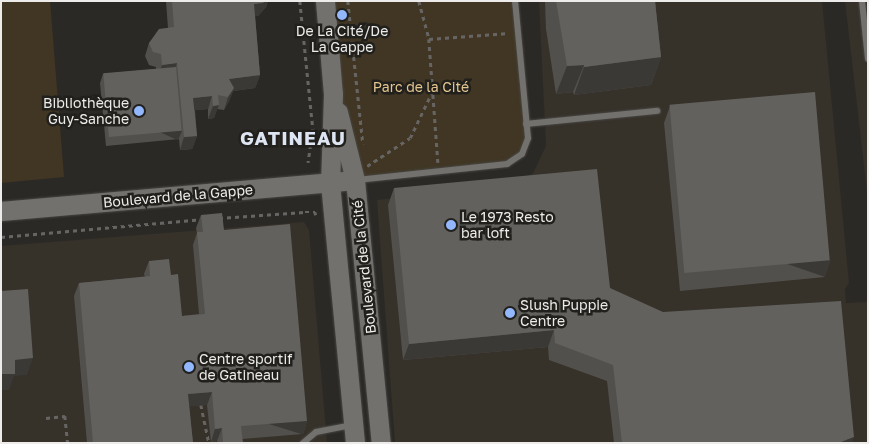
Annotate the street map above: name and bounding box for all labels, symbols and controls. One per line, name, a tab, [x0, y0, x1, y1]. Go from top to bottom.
marker: De La Cité/De La Gappe	[336, 9, 348, 21]
place label: De La Cité/De La Gappe	[296, 23, 388, 56]
park label: Parc de la Cité	[373, 79, 469, 95]
place label: Bibliothèque Guy-Sanche	[43, 95, 129, 128]
marker: Bibliothèque Guy-Sanche	[133, 105, 145, 117]
district label: GATINEAU	[239, 127, 347, 149]
street label: Boulevard de la Gappe	[102, 181, 254, 211]
street label: Boulevard de la Cité	[349, 199, 379, 335]
place label: Le 1973 Resto bar loft	[461, 209, 554, 242]
marker: Le 1973 Resto bar loft	[445, 219, 457, 231]
place label: Slush Puppie Centre	[520, 297, 608, 330]
marker: Slush Puppie Centre	[504, 307, 516, 319]
place label: Centre sportif de Gatineau	[199, 351, 292, 384]
marker: Centre sportif de Gatineau	[183, 361, 195, 373]

